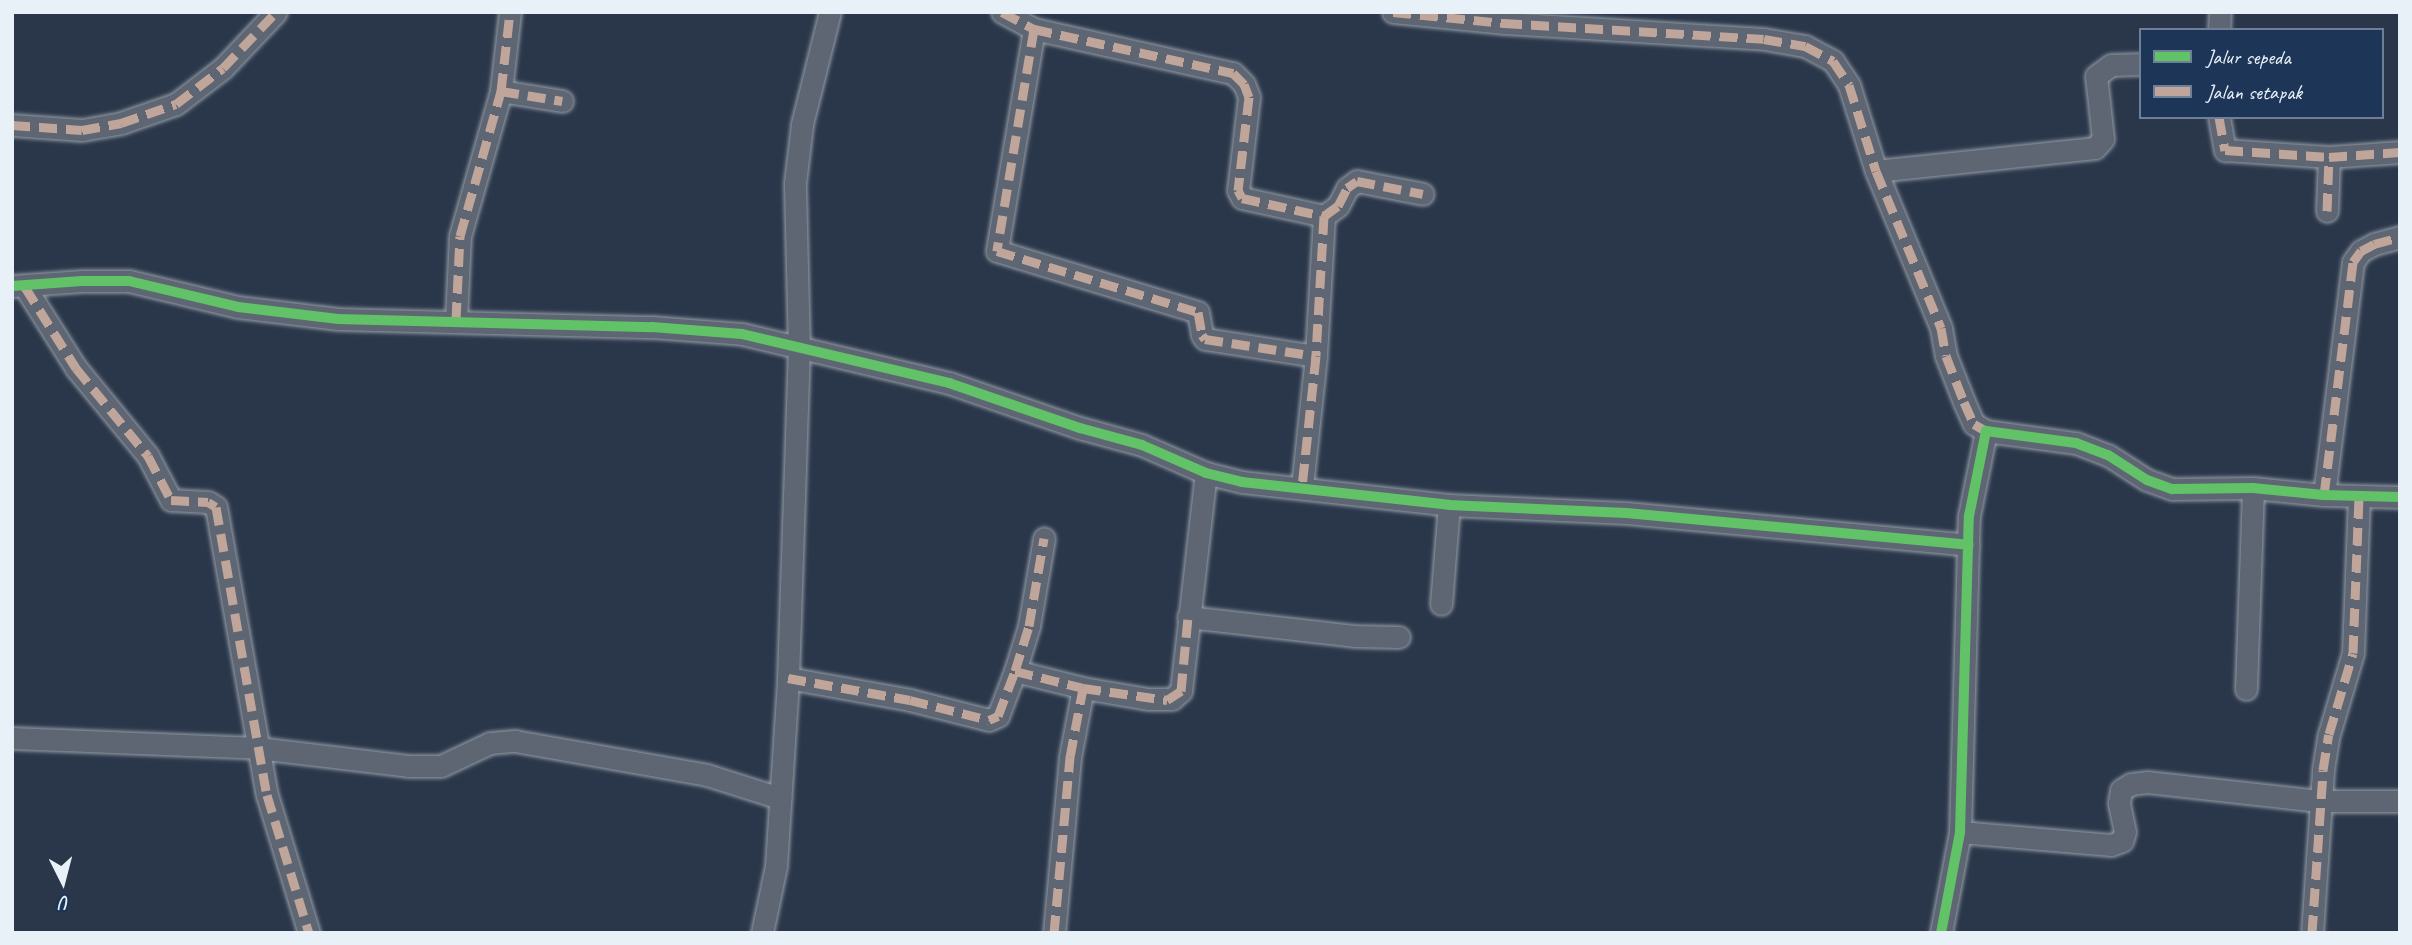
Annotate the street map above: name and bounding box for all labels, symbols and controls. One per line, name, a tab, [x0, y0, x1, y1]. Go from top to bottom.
legend	[2139, 28, 2384, 119]
text: Jalur sepeda	[2206, 44, 2291, 70]
text: Jalan setapak	[2206, 79, 2302, 105]
north arrow	[28, 847, 98, 917]
text: U	[59, 890, 71, 915]

